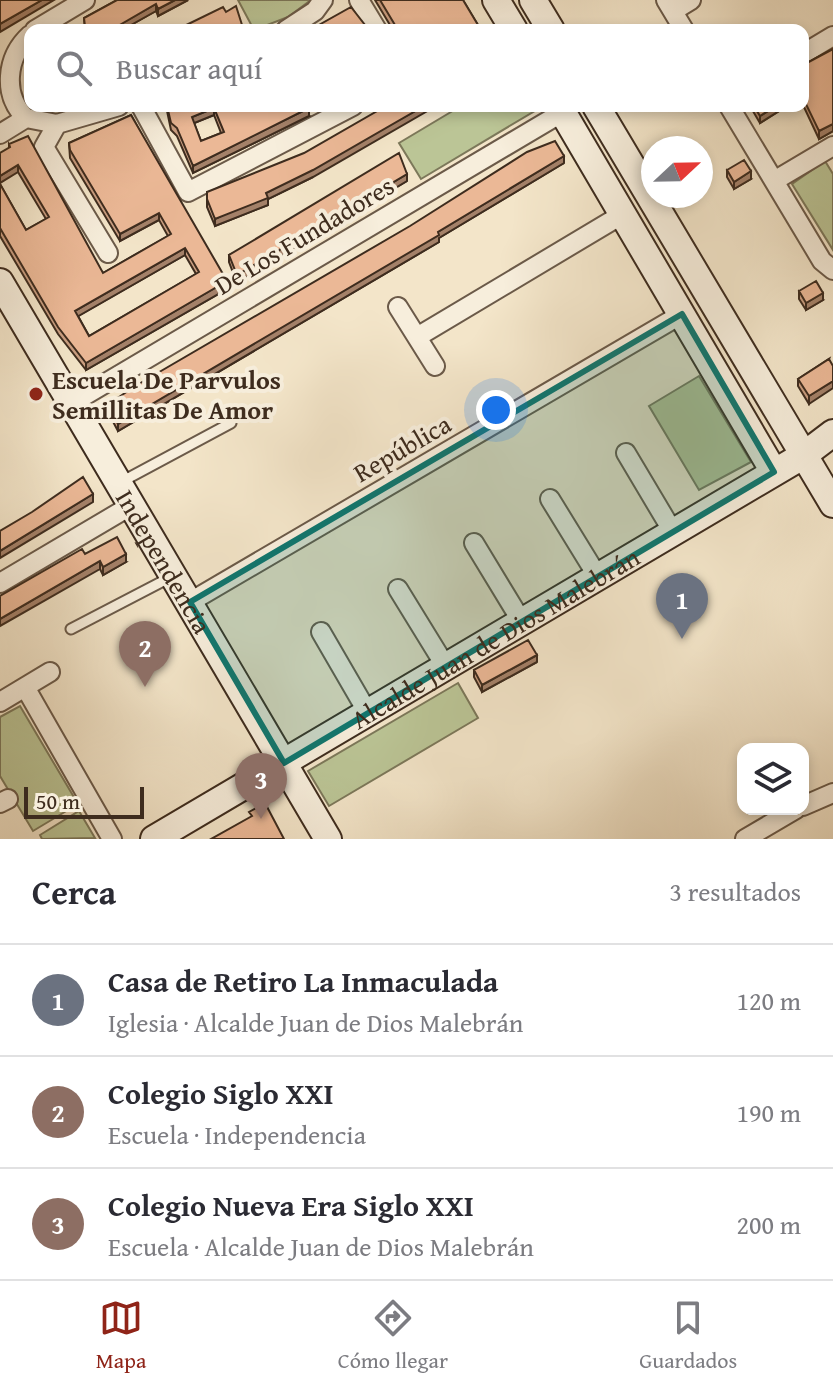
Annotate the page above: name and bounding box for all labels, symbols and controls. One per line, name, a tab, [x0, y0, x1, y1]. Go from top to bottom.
search box	[24, 24, 809, 112]
icon: search	[52, 46, 96, 90]
text: Buscar aquí	[116, 46, 262, 90]
north arrow	[641, 136, 713, 208]
street label: De Los Fundadores	[207, 166, 401, 304]
place label: Escuela De Parvulos Semillitas De Amor	[52, 360, 281, 429]
marker: Escuela De Parvulos Semillitas De Amor	[27, 385, 45, 403]
your location	[476, 390, 516, 430]
street label: República	[346, 404, 459, 492]
street label: Independencia	[107, 482, 223, 641]
street label: Alcalde Juan de Dios Malebrán	[343, 537, 647, 738]
pin: 1	[656, 573, 708, 639]
pin: 2	[119, 621, 171, 687]
map controls	[737, 743, 809, 815]
button: layers	[737, 743, 809, 815]
pin: 3	[235, 753, 287, 819]
scale bar	[24, 783, 144, 819]
text: 50 m	[36, 785, 80, 817]
text: Cerca	[32, 867, 116, 916]
text: 3 resultados	[670, 872, 801, 911]
text: Casa de Retiro La Inmaculada	[108, 959, 499, 1003]
text: 1	[51, 981, 65, 1020]
text: 120 m	[736, 981, 801, 1020]
text: Iglesia · Alcalde Juan de Dios Malebrán	[108, 1003, 523, 1042]
text: Colegio Siglo XXI	[108, 1071, 334, 1115]
text: 2	[51, 1093, 65, 1132]
text: 190 m	[736, 1093, 801, 1132]
text: Escuela · Independencia	[108, 1115, 366, 1154]
text: Colegio Nueva Era Siglo XXI	[108, 1183, 474, 1227]
text: 3	[51, 1205, 65, 1244]
text: 200 m	[736, 1205, 801, 1244]
text: Escuela · Alcalde Juan de Dios Malebrán	[108, 1227, 534, 1266]
tab: Mapa	[96, 1296, 146, 1376]
tab: Cómo llegar	[338, 1296, 448, 1376]
tab: Guardados	[639, 1296, 737, 1376]

